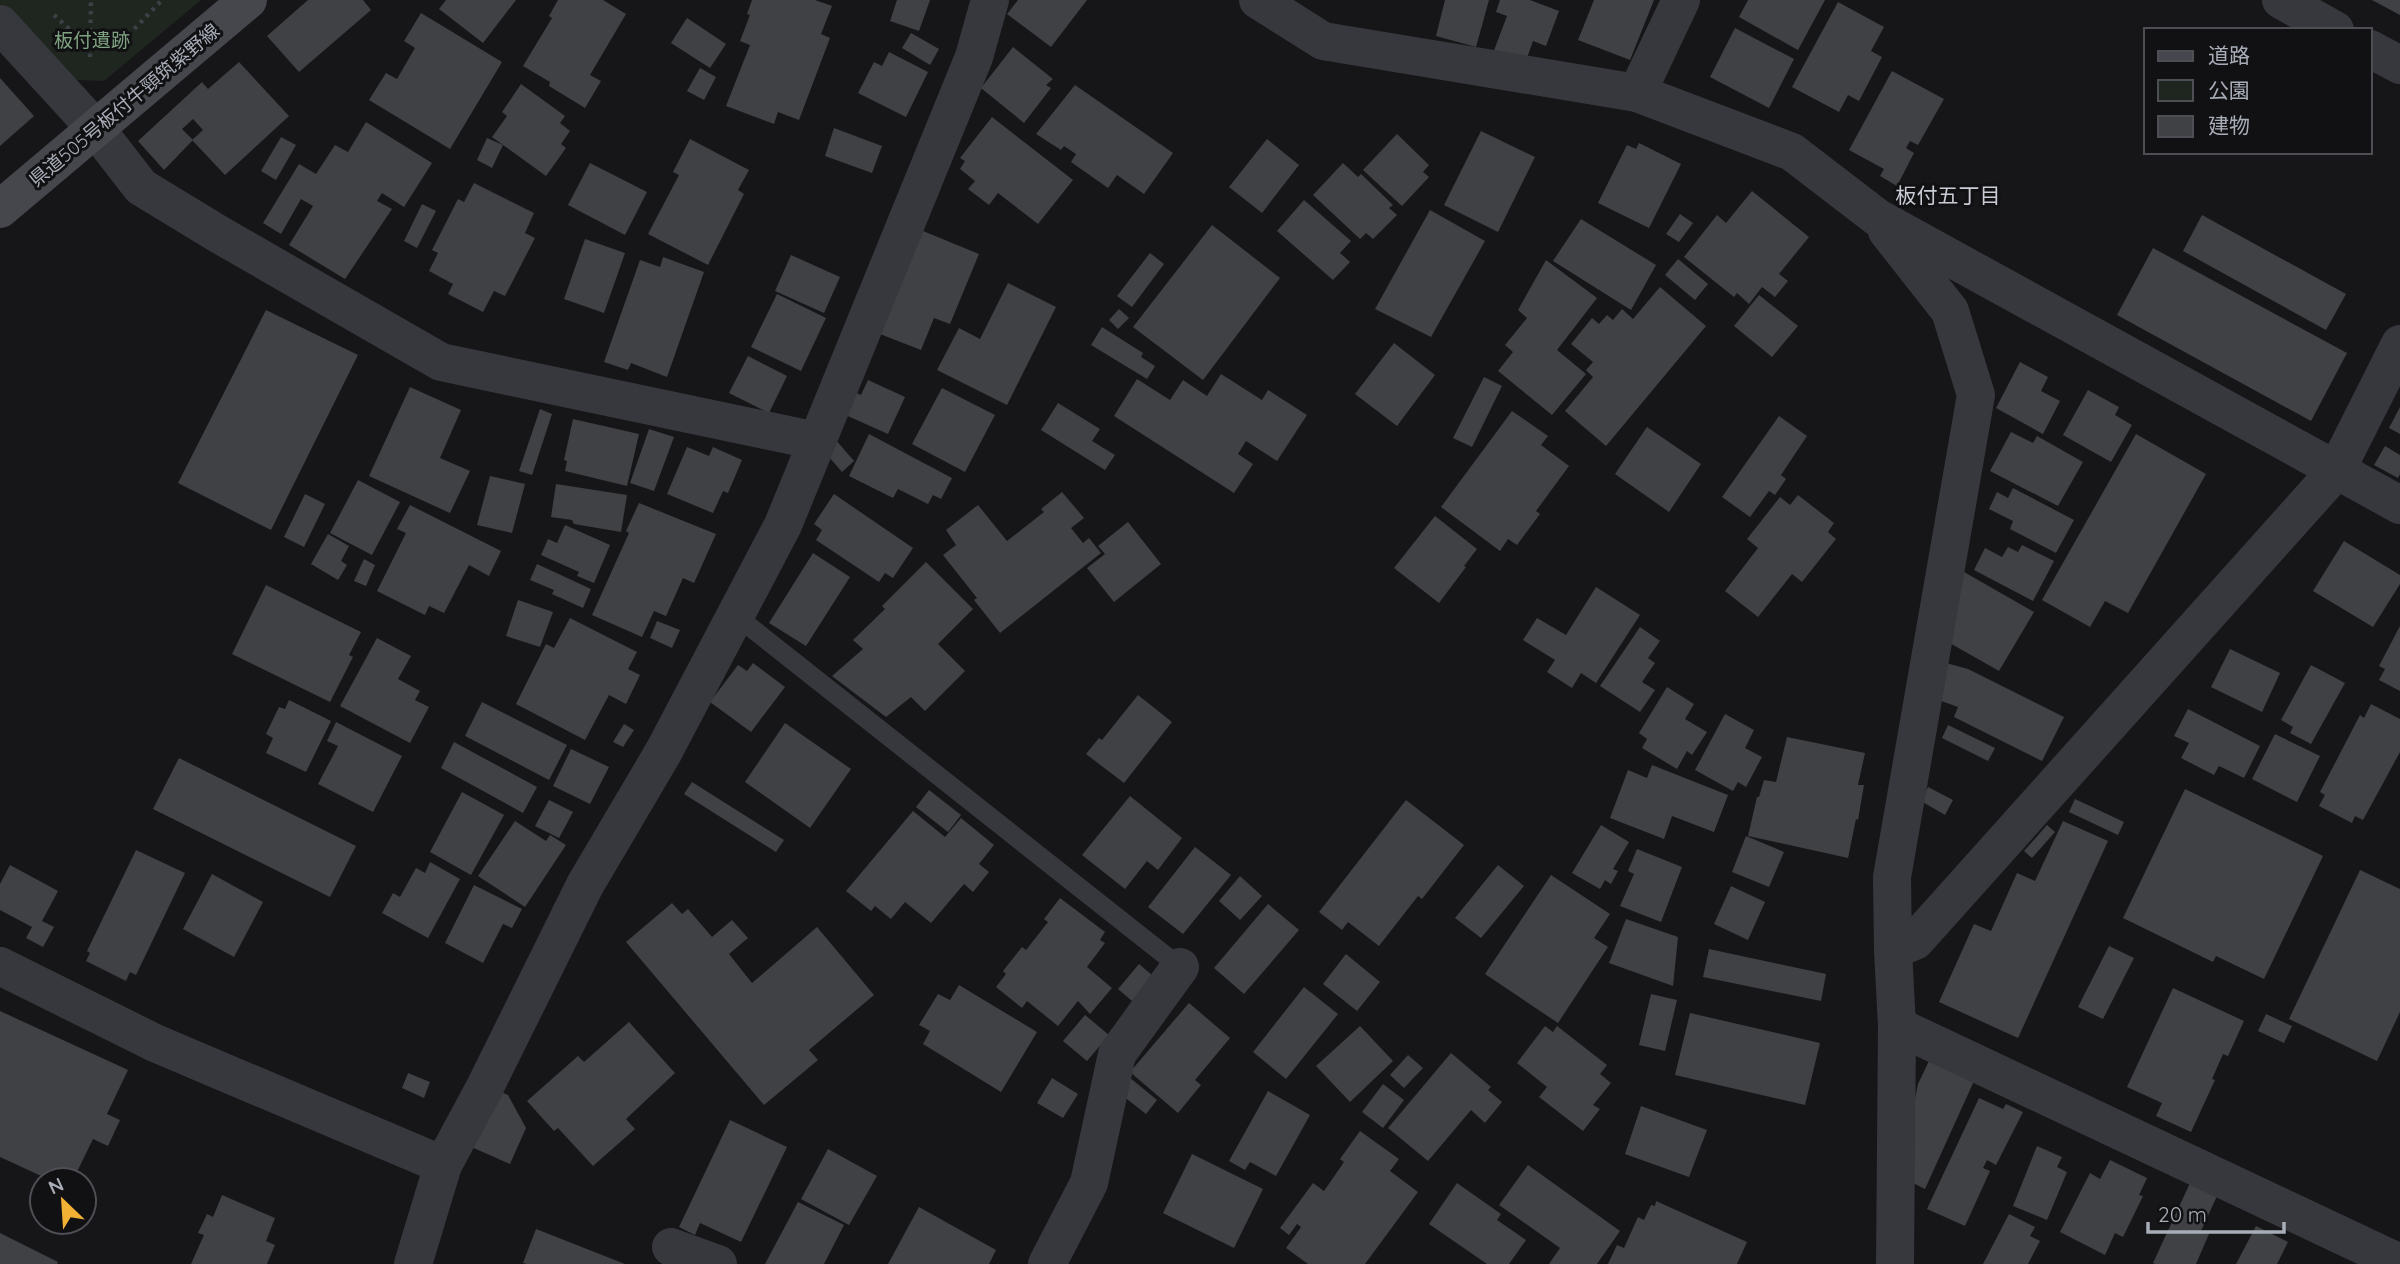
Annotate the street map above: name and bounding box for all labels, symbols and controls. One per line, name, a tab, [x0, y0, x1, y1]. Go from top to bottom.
street label: 県道505号板付牛頸筑紫野線	[24, 18, 224, 192]
park label: 板付遺跡	[54, 28, 130, 52]
legend	[2144, 28, 2372, 154]
text: 道路	[2208, 42, 2250, 68]
text: 公園	[2208, 77, 2250, 103]
text: 建物	[2208, 112, 2250, 138]
district label: 板付五丁目	[1896, 182, 2001, 208]
north arrow	[28, 1166, 98, 1236]
text: N	[44, 1172, 67, 1199]
scale bar	[2148, 1190, 2284, 1234]
text: 20 m	[2158, 1201, 2207, 1227]

